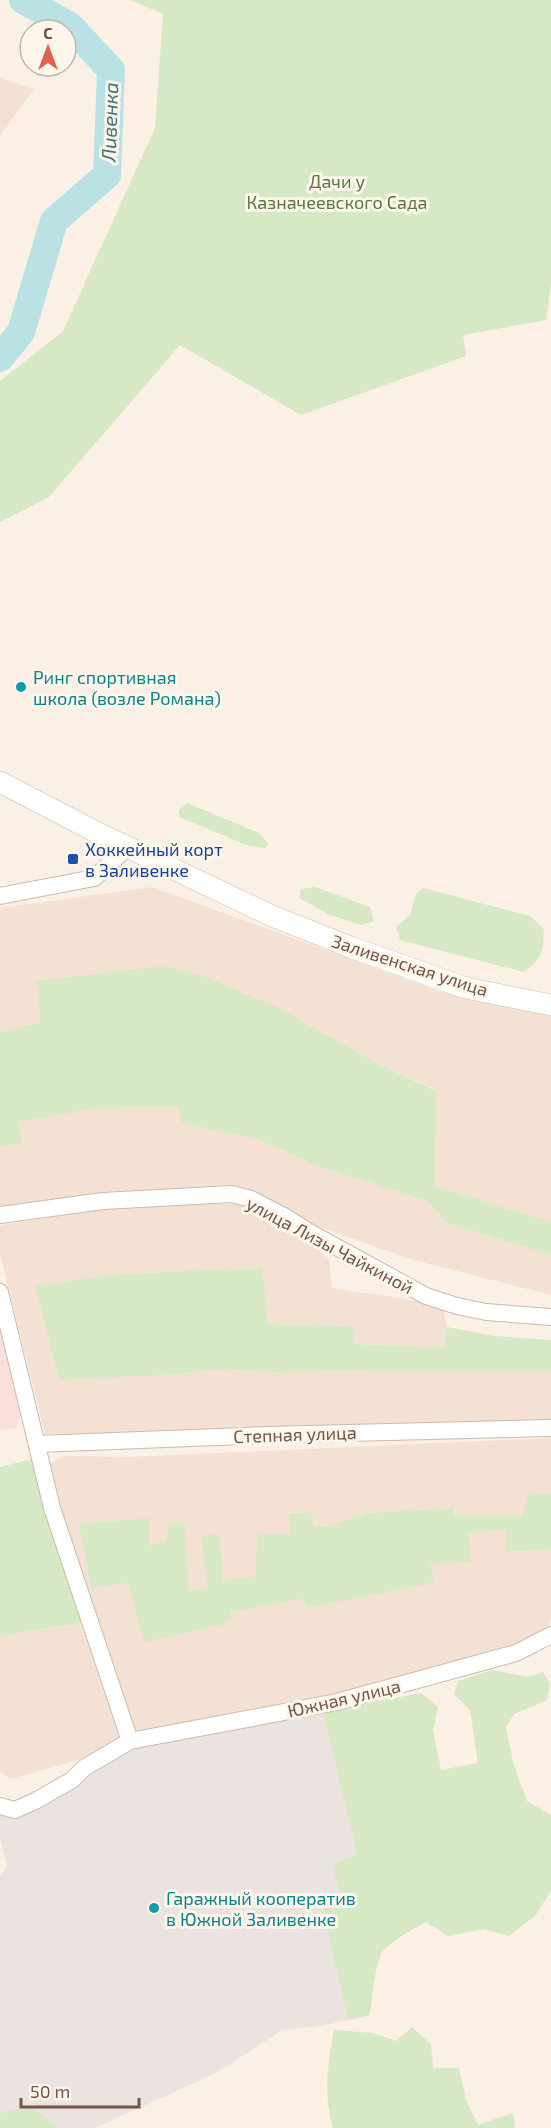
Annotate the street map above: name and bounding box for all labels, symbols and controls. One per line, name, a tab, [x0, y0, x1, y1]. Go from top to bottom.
north arrow	[18, 18, 78, 78]
text: С	[43, 23, 53, 42]
water label: Ливенка	[96, 82, 122, 163]
park label: Дачи у Казначеевского Сада	[247, 170, 427, 213]
place label: Ринг спортивная школа (возле Романа)	[33, 666, 221, 709]
marker: Ринг спортивная школа (возле Романа)	[14, 680, 28, 694]
place label: Хоккейный корт в Заливенке	[85, 838, 223, 881]
marker: Хоккейный корт в Заливенке	[66, 852, 80, 866]
street label: Заливенская улица	[329, 929, 491, 1001]
street label: улица Лизы Чайкиной	[243, 1192, 417, 1298]
street label: Степная улица	[233, 1421, 357, 1447]
street label: Южная улица	[285, 1674, 403, 1722]
place label: Гаражный кооператив в Южной Заливенке	[166, 1887, 356, 1930]
marker: Гаражный кооператив в Южной Заливенке	[147, 1901, 161, 1915]
scale bar	[21, 2071, 140, 2109]
text: 50 m	[30, 2080, 70, 2102]

